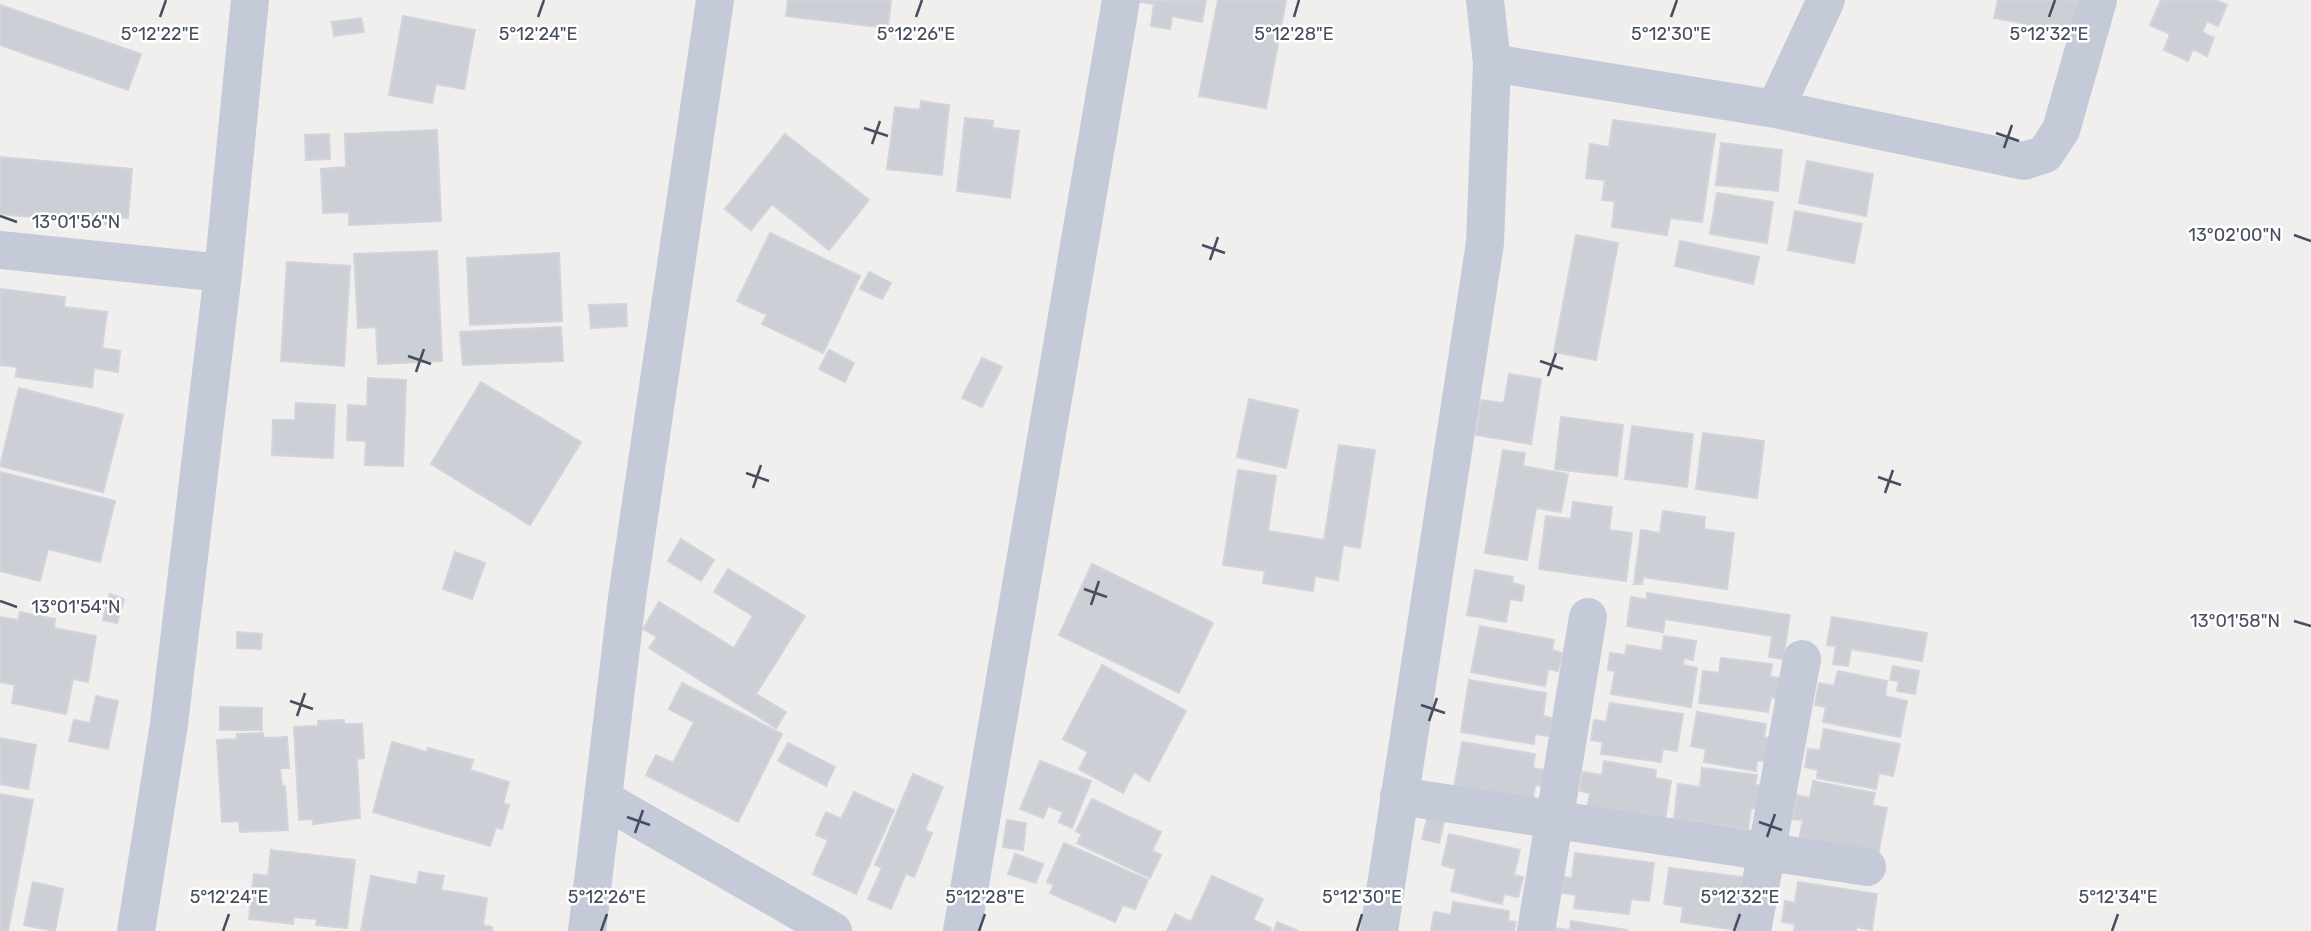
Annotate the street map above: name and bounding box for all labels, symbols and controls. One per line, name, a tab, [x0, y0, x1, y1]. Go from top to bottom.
text: 5°12'22"E	[121, 23, 199, 45]
text: 5°12'24"E	[499, 23, 577, 45]
text: 5°12'26"E	[877, 23, 955, 45]
text: 5°12'28"E	[1254, 23, 1334, 45]
text: 5°12'30"E	[1631, 23, 1711, 45]
text: 5°12'32"E	[2010, 23, 2088, 45]
text: 13°01'56"N	[32, 211, 120, 233]
text: 13°02'00"N	[2188, 224, 2282, 246]
text: 13°01'54"N	[31, 596, 121, 618]
text: 13°01'58"N	[2190, 610, 2280, 632]
text: 5°12'24"E	[190, 886, 268, 908]
text: 5°12'26"E	[568, 886, 646, 908]
text: 5°12'28"E	[945, 886, 1025, 908]
text: 5°12'30"E	[1322, 886, 1402, 908]
text: 5°12'32"E	[1701, 886, 1779, 908]
text: 5°12'34"E	[2078, 886, 2158, 908]

